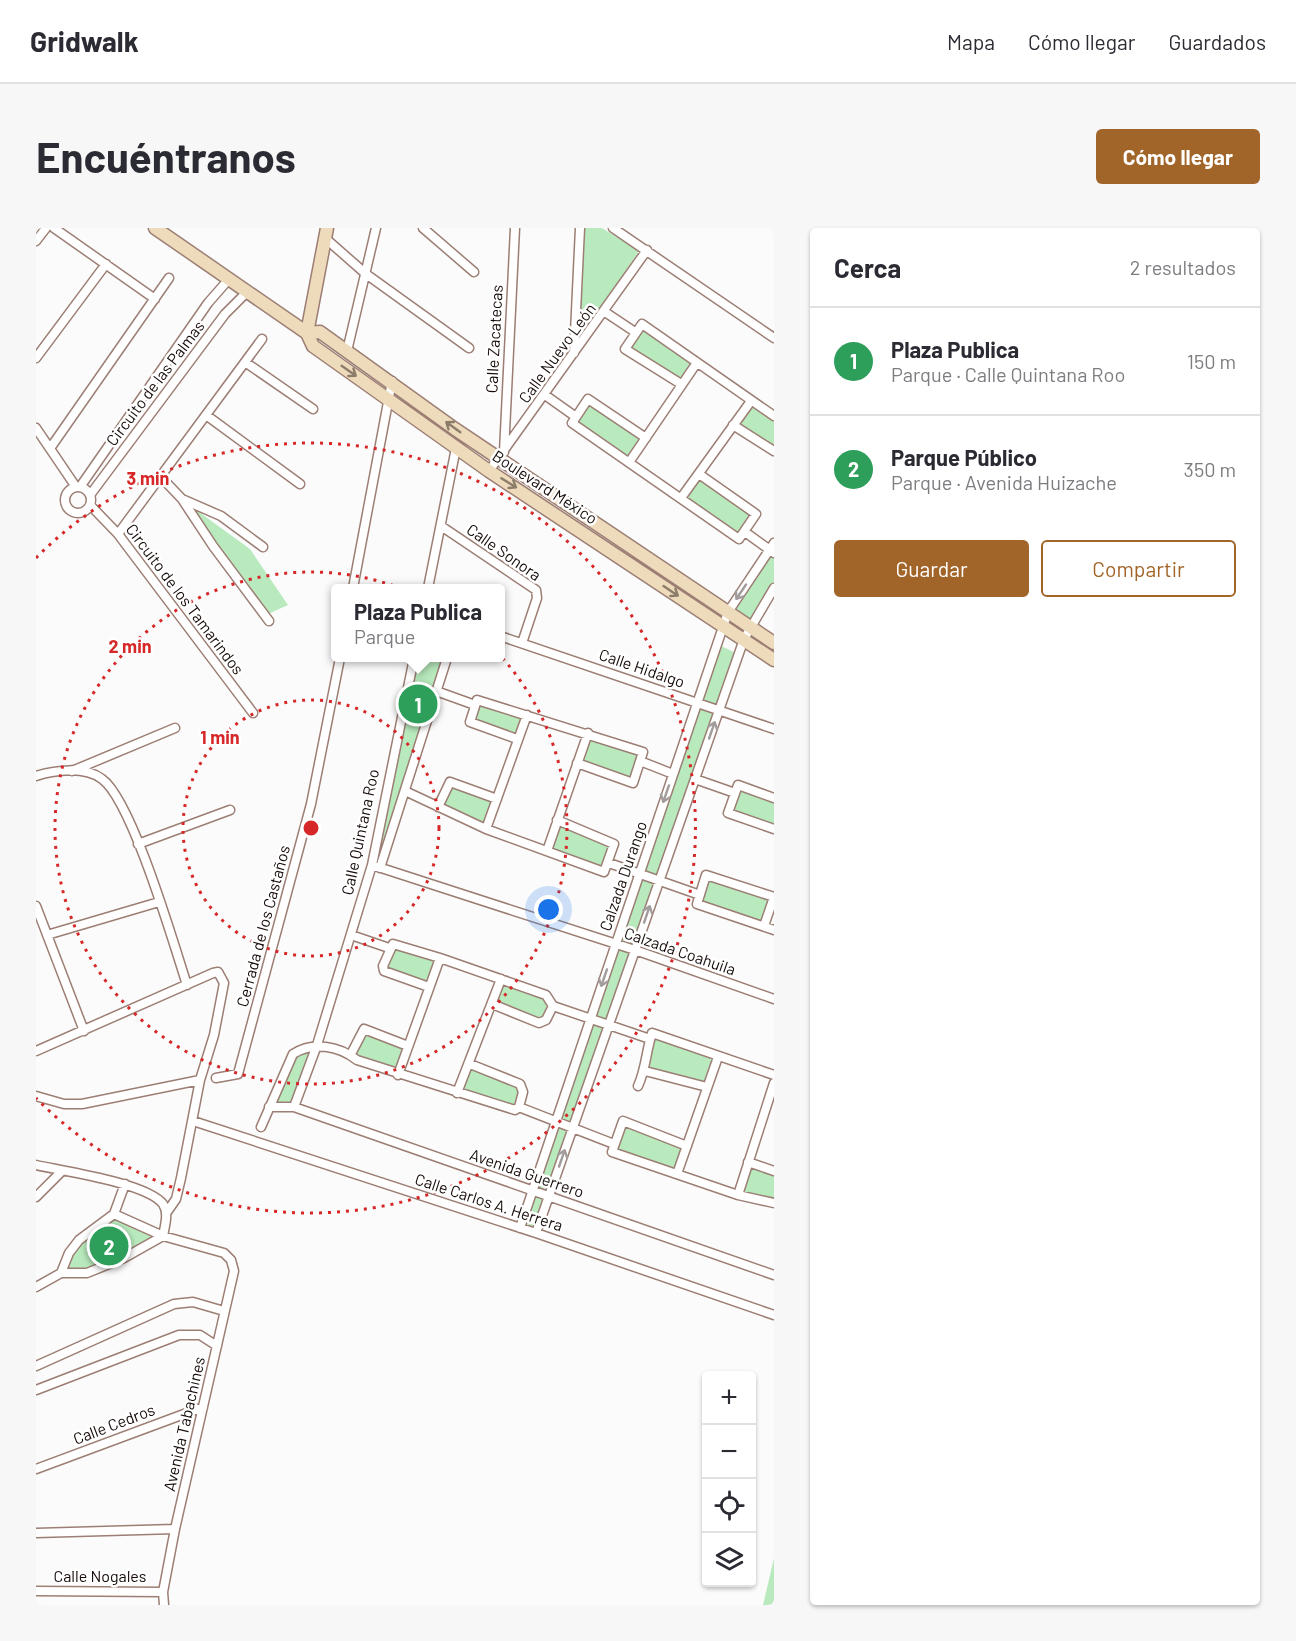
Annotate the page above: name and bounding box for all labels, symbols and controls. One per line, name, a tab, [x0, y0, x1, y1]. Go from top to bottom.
text: Gridwalk	[30, 24, 139, 58]
text: Mapa	[947, 29, 995, 54]
text: Cómo llegar	[1028, 29, 1135, 54]
text: Guardados	[1168, 29, 1266, 54]
button: Cómo llegar	[1096, 129, 1260, 184]
text: Encuéntranos	[36, 131, 296, 181]
text: Cerca	[834, 252, 901, 283]
text: 2 resultados	[1130, 255, 1236, 279]
street label: Calle Zacatecas	[481, 284, 506, 394]
street label: Calle Nuevo León	[514, 299, 599, 406]
street label: Circuito de las Palmas	[101, 316, 208, 449]
text: Plaza Publica	[891, 336, 1019, 362]
text: 1	[850, 349, 857, 373]
text: 150 m	[1187, 349, 1236, 373]
text: Parque · Calle Quintana Roo	[891, 362, 1125, 386]
one-way arrow	[340, 365, 357, 377]
one-way arrow	[445, 421, 461, 434]
text: Parque Público	[891, 444, 1037, 470]
street label: Boulevard México	[489, 446, 601, 528]
text: 2	[848, 457, 859, 481]
text: 350 m	[1184, 457, 1236, 481]
text: 3 min	[127, 467, 169, 489]
text: Parque · Avenida Huizache	[891, 470, 1117, 494]
one-way arrow	[500, 477, 517, 489]
street label: Calle Sonora	[464, 519, 545, 584]
street label: Circuito de los Tamarindos	[123, 520, 248, 678]
button: Guardar	[834, 540, 1029, 597]
button: Compartir	[1041, 540, 1236, 597]
one-way arrow	[735, 583, 747, 600]
popup	[331, 584, 505, 662]
one-way arrow	[663, 584, 680, 597]
text: Plaza Publica	[354, 598, 482, 624]
text: Parque	[354, 624, 415, 648]
text: 2 min	[108, 635, 152, 657]
street label: Calle Hidalgo	[597, 644, 687, 691]
pin: 1	[398, 682, 437, 726]
one-way arrow	[707, 721, 718, 740]
text: 1 min	[200, 726, 240, 748]
street label: Calle Quintana Roo	[337, 767, 382, 897]
one-way arrow	[660, 784, 671, 803]
centre of rings	[301, 818, 321, 838]
street label: Calzada Durango	[595, 818, 650, 933]
street label: Cerrada de los Castaños	[232, 843, 293, 1009]
your location	[534, 895, 563, 924]
one-way arrow	[643, 905, 654, 924]
street label: Calzada Coahuila	[622, 923, 738, 978]
one-way arrow	[598, 969, 609, 988]
street label: Avenida Guerrero	[468, 1144, 587, 1201]
one-way arrow	[558, 1149, 569, 1168]
street label: Calle Carlos A. Herrera	[413, 1169, 565, 1234]
pin: 2	[90, 1224, 128, 1268]
street label: Avenida Tabachines	[159, 1355, 208, 1493]
map controls	[702, 1371, 756, 1587]
button: +	[702, 1371, 756, 1425]
street label: Calle Cedros	[70, 1399, 157, 1448]
button: −	[702, 1425, 756, 1479]
button: locate	[702, 1479, 756, 1533]
button: layers	[702, 1533, 756, 1587]
street label: Calle Nogales	[54, 1566, 146, 1585]

